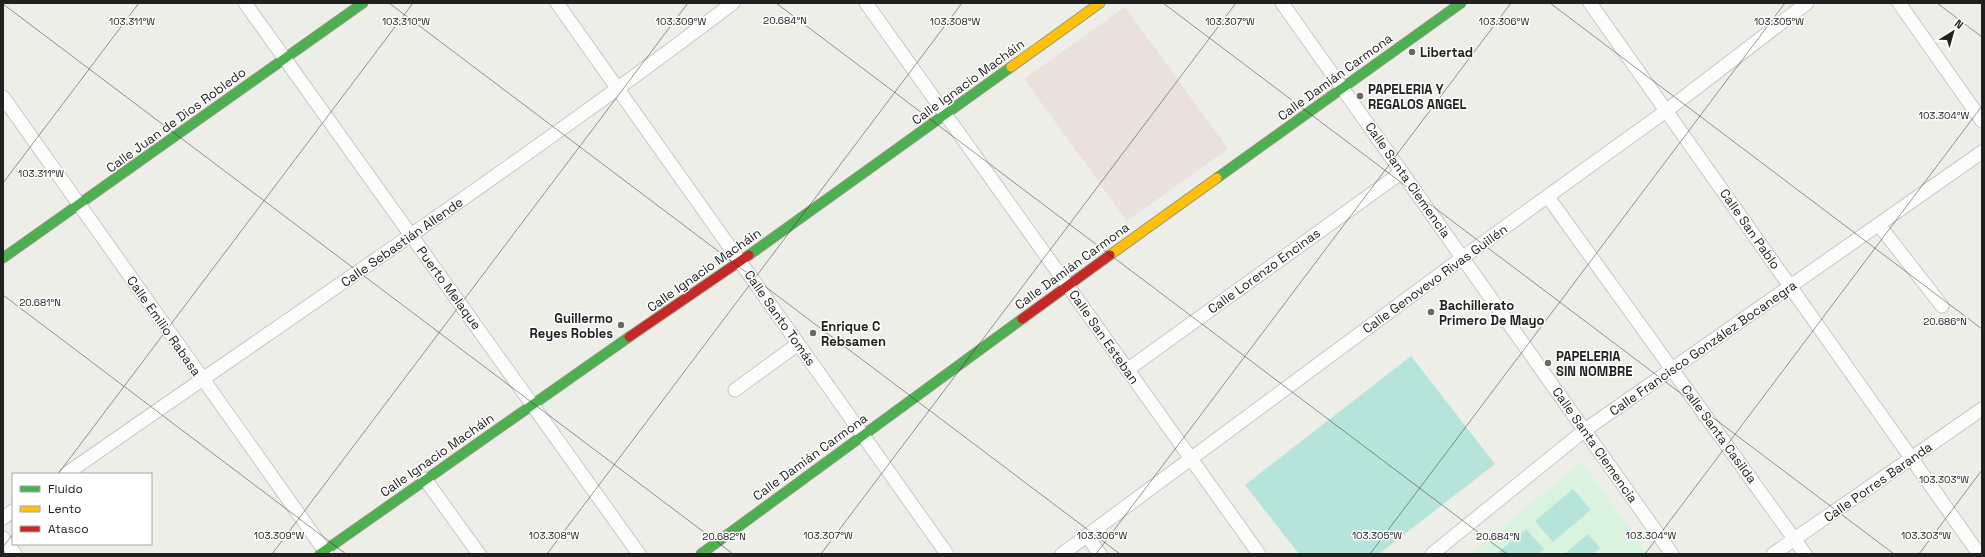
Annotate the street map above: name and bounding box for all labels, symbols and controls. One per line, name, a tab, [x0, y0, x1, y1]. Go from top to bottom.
north arrow	[1933, 12, 1973, 52]
text: 20.684°N	[763, 14, 807, 27]
text: 103.311°W	[109, 15, 155, 28]
text: 103.310°W	[382, 15, 430, 28]
text: 103.309°W	[656, 15, 706, 28]
text: 103.308°W	[930, 15, 980, 28]
text: 103.307°W	[1205, 15, 1255, 28]
text: 103.306°W	[1479, 15, 1529, 28]
text: 103.305°W	[1754, 15, 1804, 28]
text: N	[1952, 16, 1966, 32]
street label: Calle Damián Carmona	[1274, 29, 1396, 124]
street label: Calle Ignacio Macháin	[908, 35, 1028, 129]
place label: Libertad	[1420, 44, 1473, 61]
marker: Libertad	[1407, 47, 1417, 57]
street label: Calle Juan de Dios Robledo	[103, 64, 249, 176]
place label: PAPELERIA Y REGALOS ANGEL	[1368, 81, 1467, 113]
marker: PAPELERIA Y REGALOS ANGEL	[1355, 91, 1365, 101]
text: 103.304°W	[1919, 109, 1969, 122]
street label: Calle Santa Clemencia	[1362, 119, 1455, 242]
text: 103.311°W	[18, 167, 64, 180]
street label: Calle San Pablo	[1716, 185, 1784, 273]
street label: Calle Sebastián Allende	[338, 193, 466, 291]
street label: Calle Damián Carmona	[1011, 218, 1133, 313]
street label: Calle Genovevo Rivas Guillén	[1359, 221, 1511, 337]
street label: Calle Ignacio Macháin	[644, 224, 764, 316]
street label: Calle Lorenzo Encinas	[1204, 224, 1324, 318]
street label: Puerto Melaque	[413, 243, 485, 333]
street label: Calle Santo Tomás	[741, 267, 819, 369]
street label: Calle Emilio Rabasa	[123, 273, 205, 380]
street label: Calle Francisco González Bocanegra	[1606, 276, 1800, 419]
street label: Calle San Esteban	[1065, 287, 1143, 387]
text: 20.681°N	[19, 296, 61, 309]
place label: Bachillerato Primero De Mayo	[1439, 297, 1545, 329]
marker: Bachillerato Primero De Mayo	[1426, 307, 1436, 317]
place label: Guillermo Reyes Robles	[529, 310, 613, 342]
text: 20.686°N	[1923, 315, 1967, 328]
place label: Enrique C Rebsamen	[821, 318, 886, 350]
marker: Guillermo Reyes Robles	[616, 320, 626, 330]
marker: Enrique C Rebsamen	[808, 328, 818, 338]
place label: PAPELERIA SIN NOMBRE	[1556, 348, 1632, 380]
marker: PAPELERIA SIN NOMBRE	[1543, 358, 1553, 368]
street label: Calle Santa Casilda	[1677, 381, 1761, 487]
street label: Calle Santa Clemencia	[1549, 384, 1642, 507]
street label: Calle Ignacio Macháin	[377, 409, 497, 501]
street label: Calle Damián Carmona	[749, 409, 871, 504]
street label: Calle Porres Baranda	[1821, 438, 1936, 526]
legend	[12, 473, 152, 545]
text: 103.303°W	[1919, 473, 1969, 486]
text: Fluido	[48, 481, 83, 497]
text: Lento	[48, 501, 82, 517]
text: Atasco	[48, 521, 89, 537]
text: 103.309°W	[254, 529, 304, 542]
text: 103.308°W	[529, 529, 579, 542]
text: 103.307°W	[803, 529, 853, 542]
text: 103.306°W	[1077, 529, 1127, 542]
text: 103.305°W	[1352, 529, 1402, 542]
text: 103.304°W	[1626, 529, 1676, 542]
text: 103.303°W	[1901, 529, 1951, 542]
text: 20.682°N	[702, 530, 746, 543]
text: 20.684°N	[1476, 530, 1520, 543]

